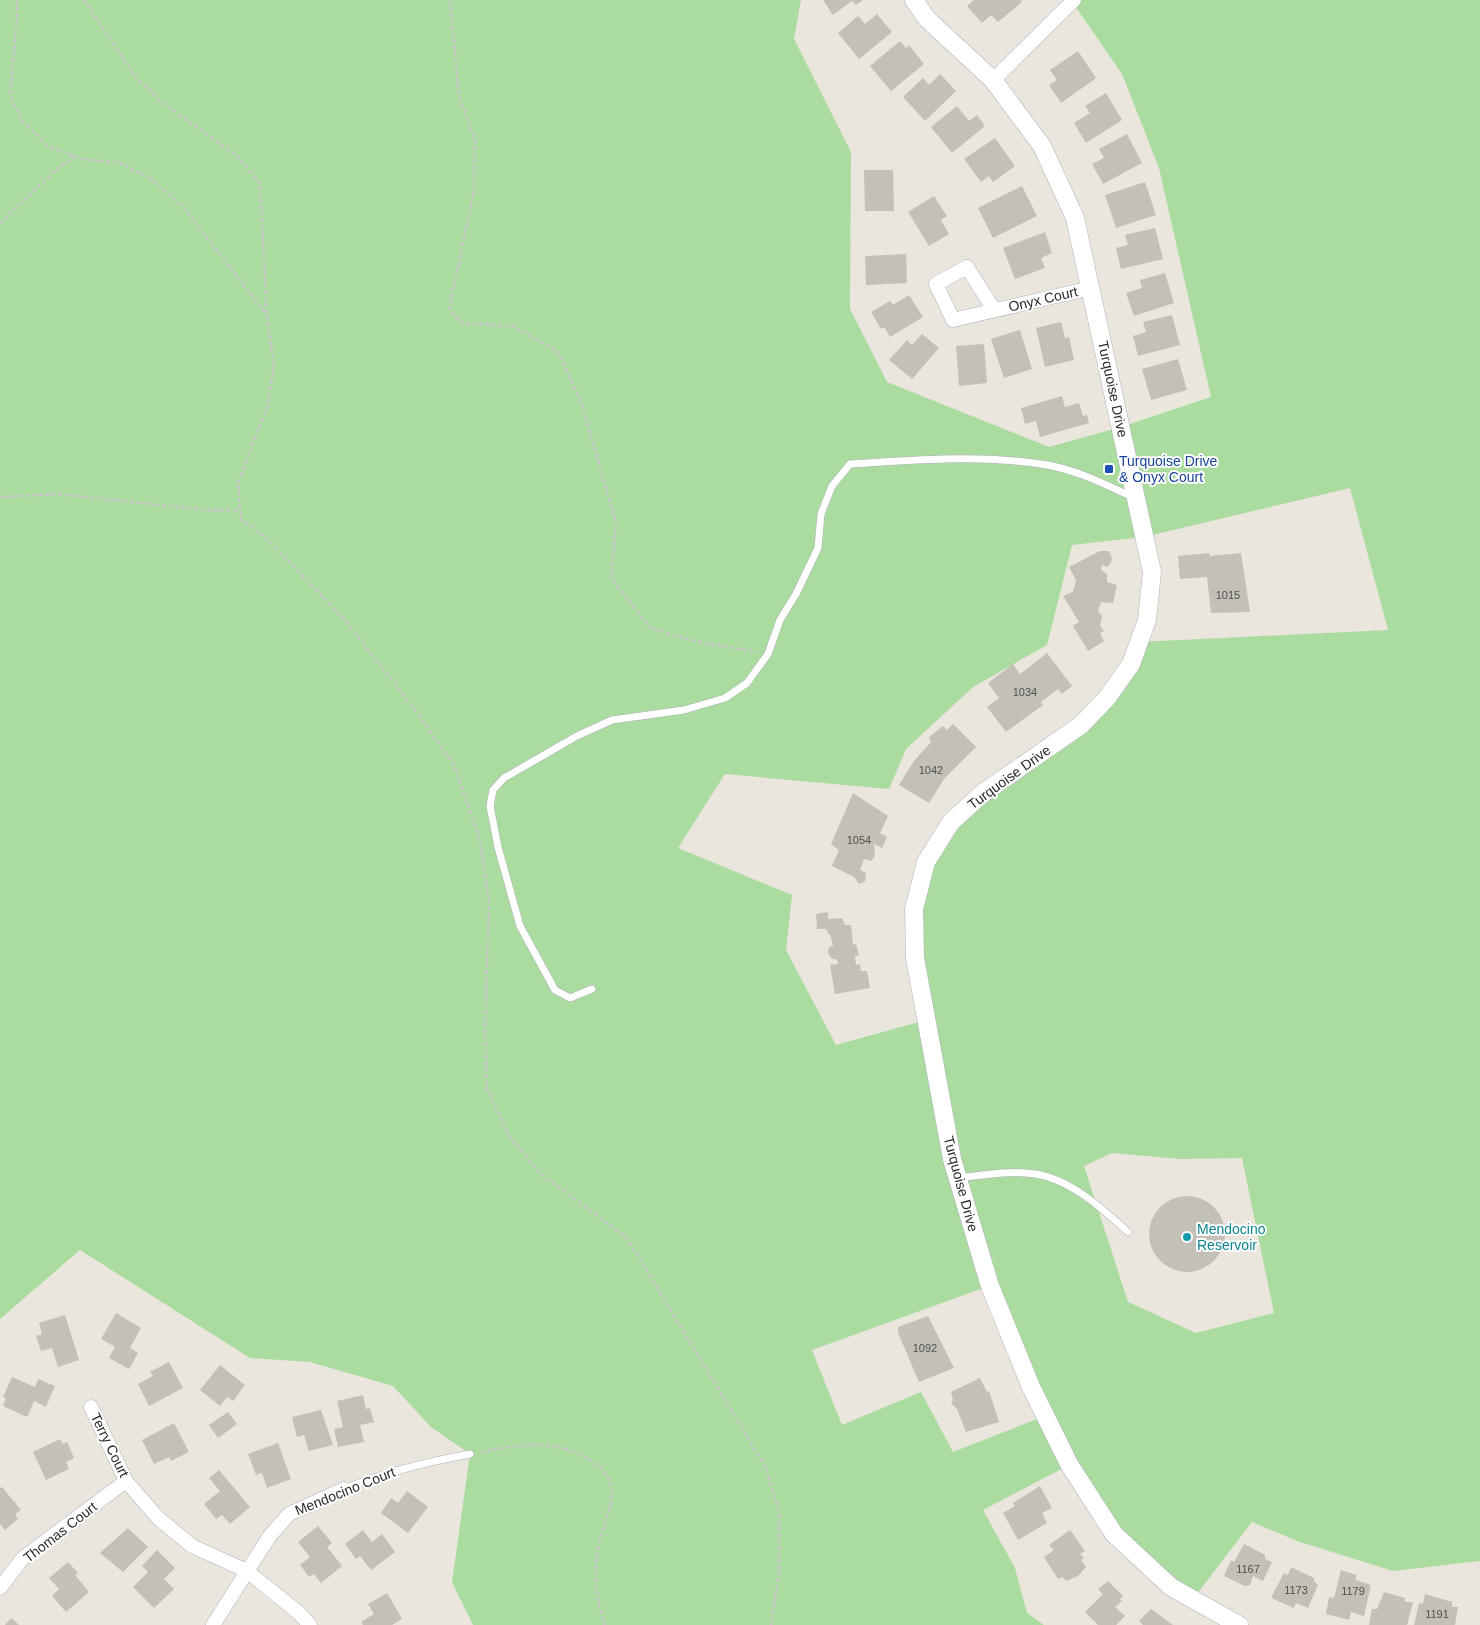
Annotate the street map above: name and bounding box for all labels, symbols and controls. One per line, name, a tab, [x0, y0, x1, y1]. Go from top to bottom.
street label: Onyx Court	[1007, 283, 1079, 315]
street label: Turquoise Drive	[1095, 339, 1131, 439]
place label: Turquoise Drive & Onyx Court	[1119, 453, 1218, 485]
marker: Turquoise Drive & Onyx Court	[1103, 463, 1115, 475]
house number: 1015	[1216, 589, 1240, 601]
house number: 1034	[1013, 686, 1037, 698]
street label: Turquoise Drive	[965, 742, 1054, 812]
house number: 1042	[919, 764, 943, 776]
house number: 1054	[847, 834, 871, 846]
street label: Turquoise Drive	[941, 1134, 982, 1234]
place label: Mendocino Reservoir	[1197, 1221, 1266, 1253]
marker: Mendocino Reservoir	[1181, 1231, 1193, 1243]
house number: 1092	[913, 1342, 937, 1354]
street label: Terry Court	[88, 1410, 132, 1480]
street label: Mendocino Court	[293, 1464, 398, 1518]
street label: Thomas Court	[20, 1498, 100, 1566]
house number: 1167	[1236, 1563, 1260, 1575]
house number: 1173	[1284, 1584, 1308, 1596]
house number: 1179	[1341, 1585, 1365, 1597]
house number: 1191	[1425, 1608, 1449, 1620]

